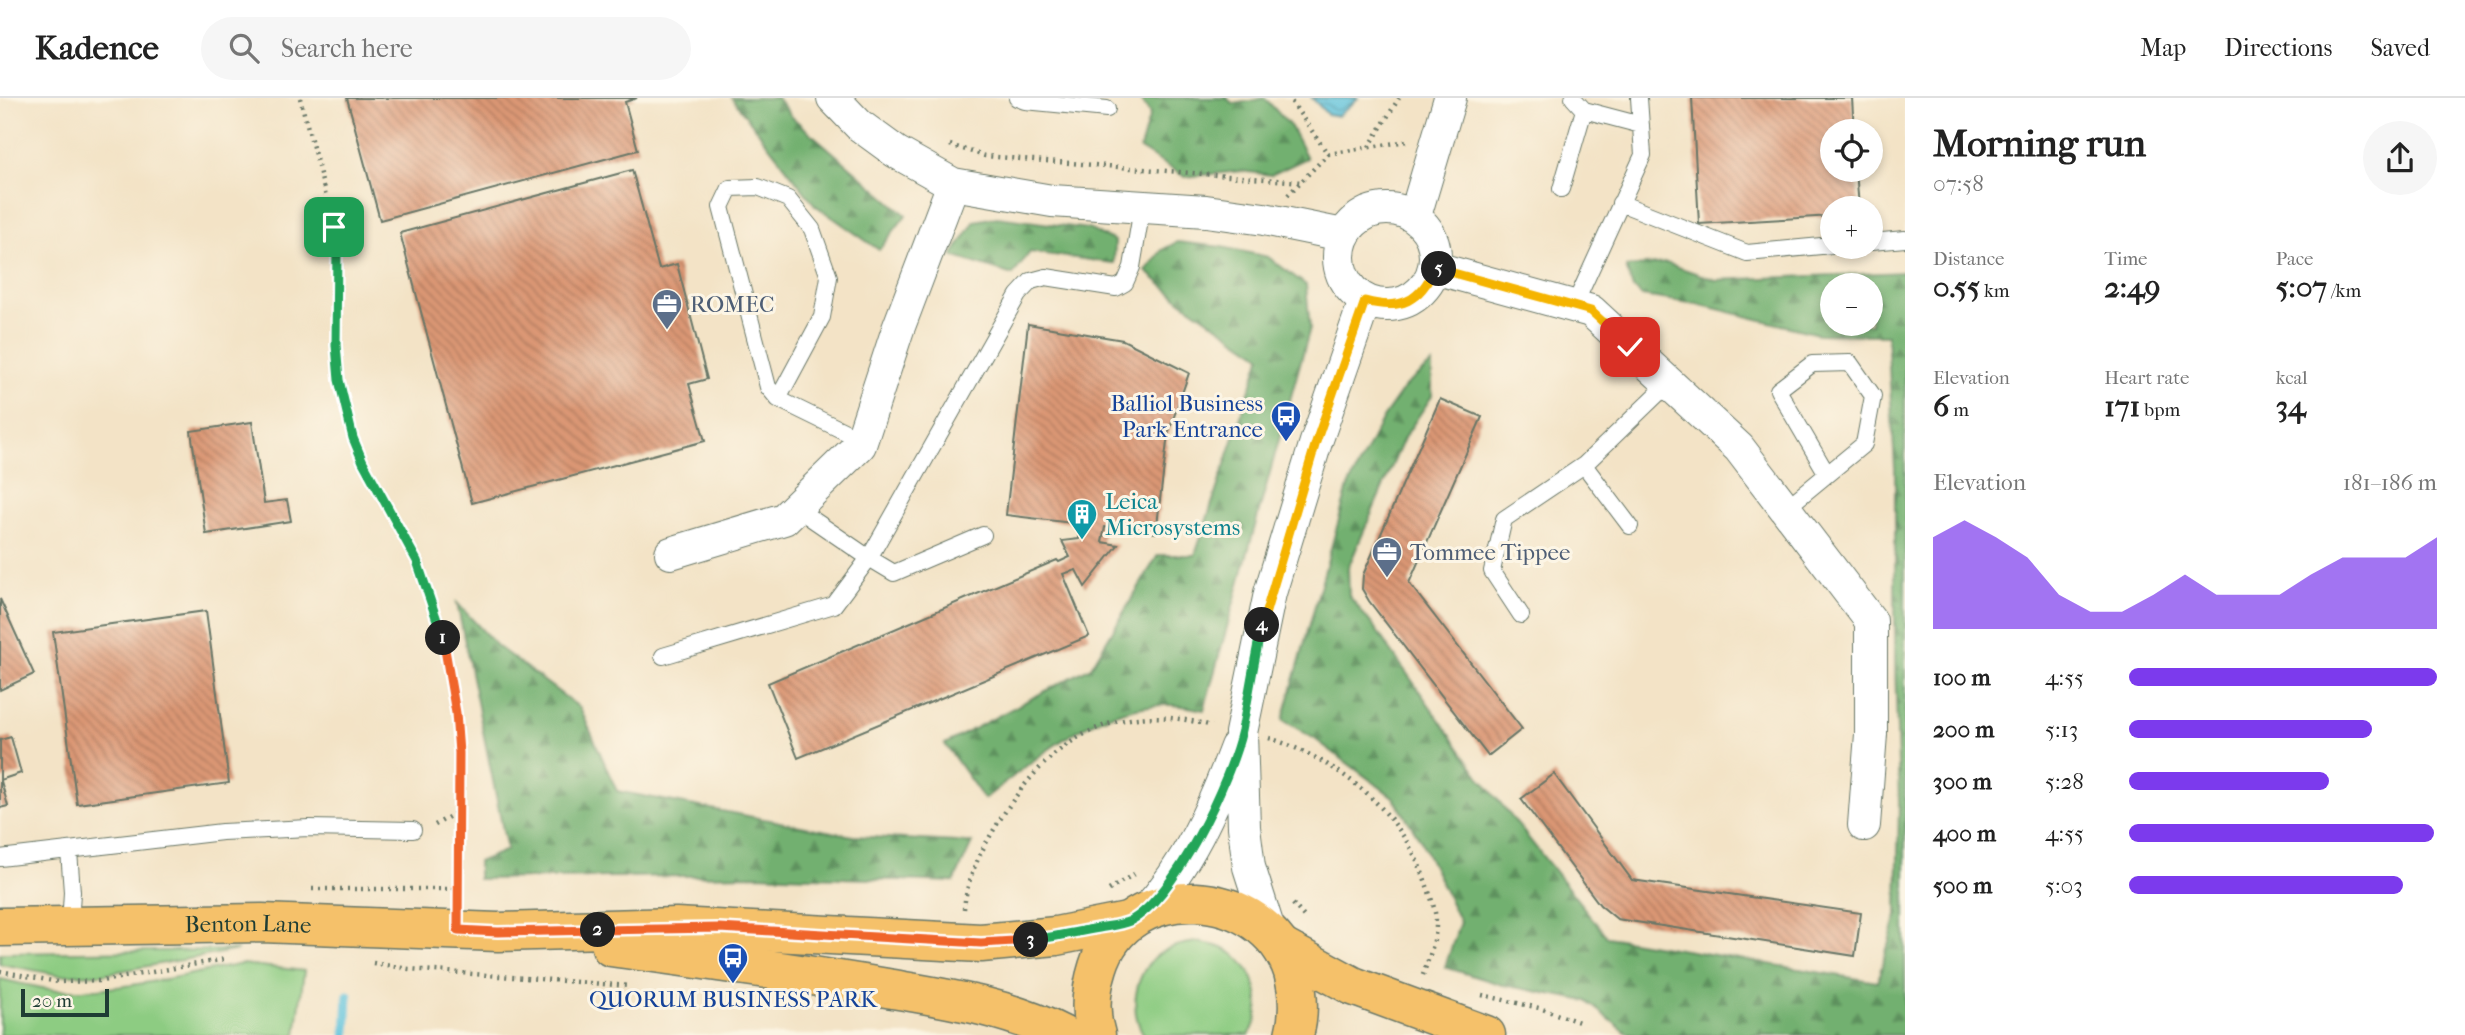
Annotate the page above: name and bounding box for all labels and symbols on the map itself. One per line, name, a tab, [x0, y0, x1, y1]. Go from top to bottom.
pin	[304, 197, 364, 257]
pin: 5	[1422, 252, 1456, 286]
office icon: ROMEC	[650, 287, 684, 331]
place label: ROMEC	[690, 291, 774, 318]
pin	[1600, 317, 1660, 377]
place label: Balliol Business Park Entrance	[1110, 390, 1263, 443]
bus stop icon: Balliol Business Park Entrance	[1269, 399, 1303, 443]
place label: Leica Microsystems	[1105, 488, 1240, 541]
building icon: Leica Microsystems	[1065, 497, 1099, 541]
office icon: Tommee Tippee	[1370, 535, 1404, 579]
place label: Tommee Tippee	[1410, 539, 1570, 566]
pin: 4	[1244, 608, 1280, 642]
pin: 1	[426, 620, 460, 656]
street label: Benton Lane	[184, 909, 312, 938]
pin: 2	[580, 912, 616, 948]
pin: 3	[1014, 922, 1048, 958]
bus stop icon: QUORUM BUSINESS PARK	[716, 941, 750, 985]
scale bar	[21, 986, 108, 1018]
place label: QUORUM BUSINESS PARK	[589, 986, 878, 1013]

